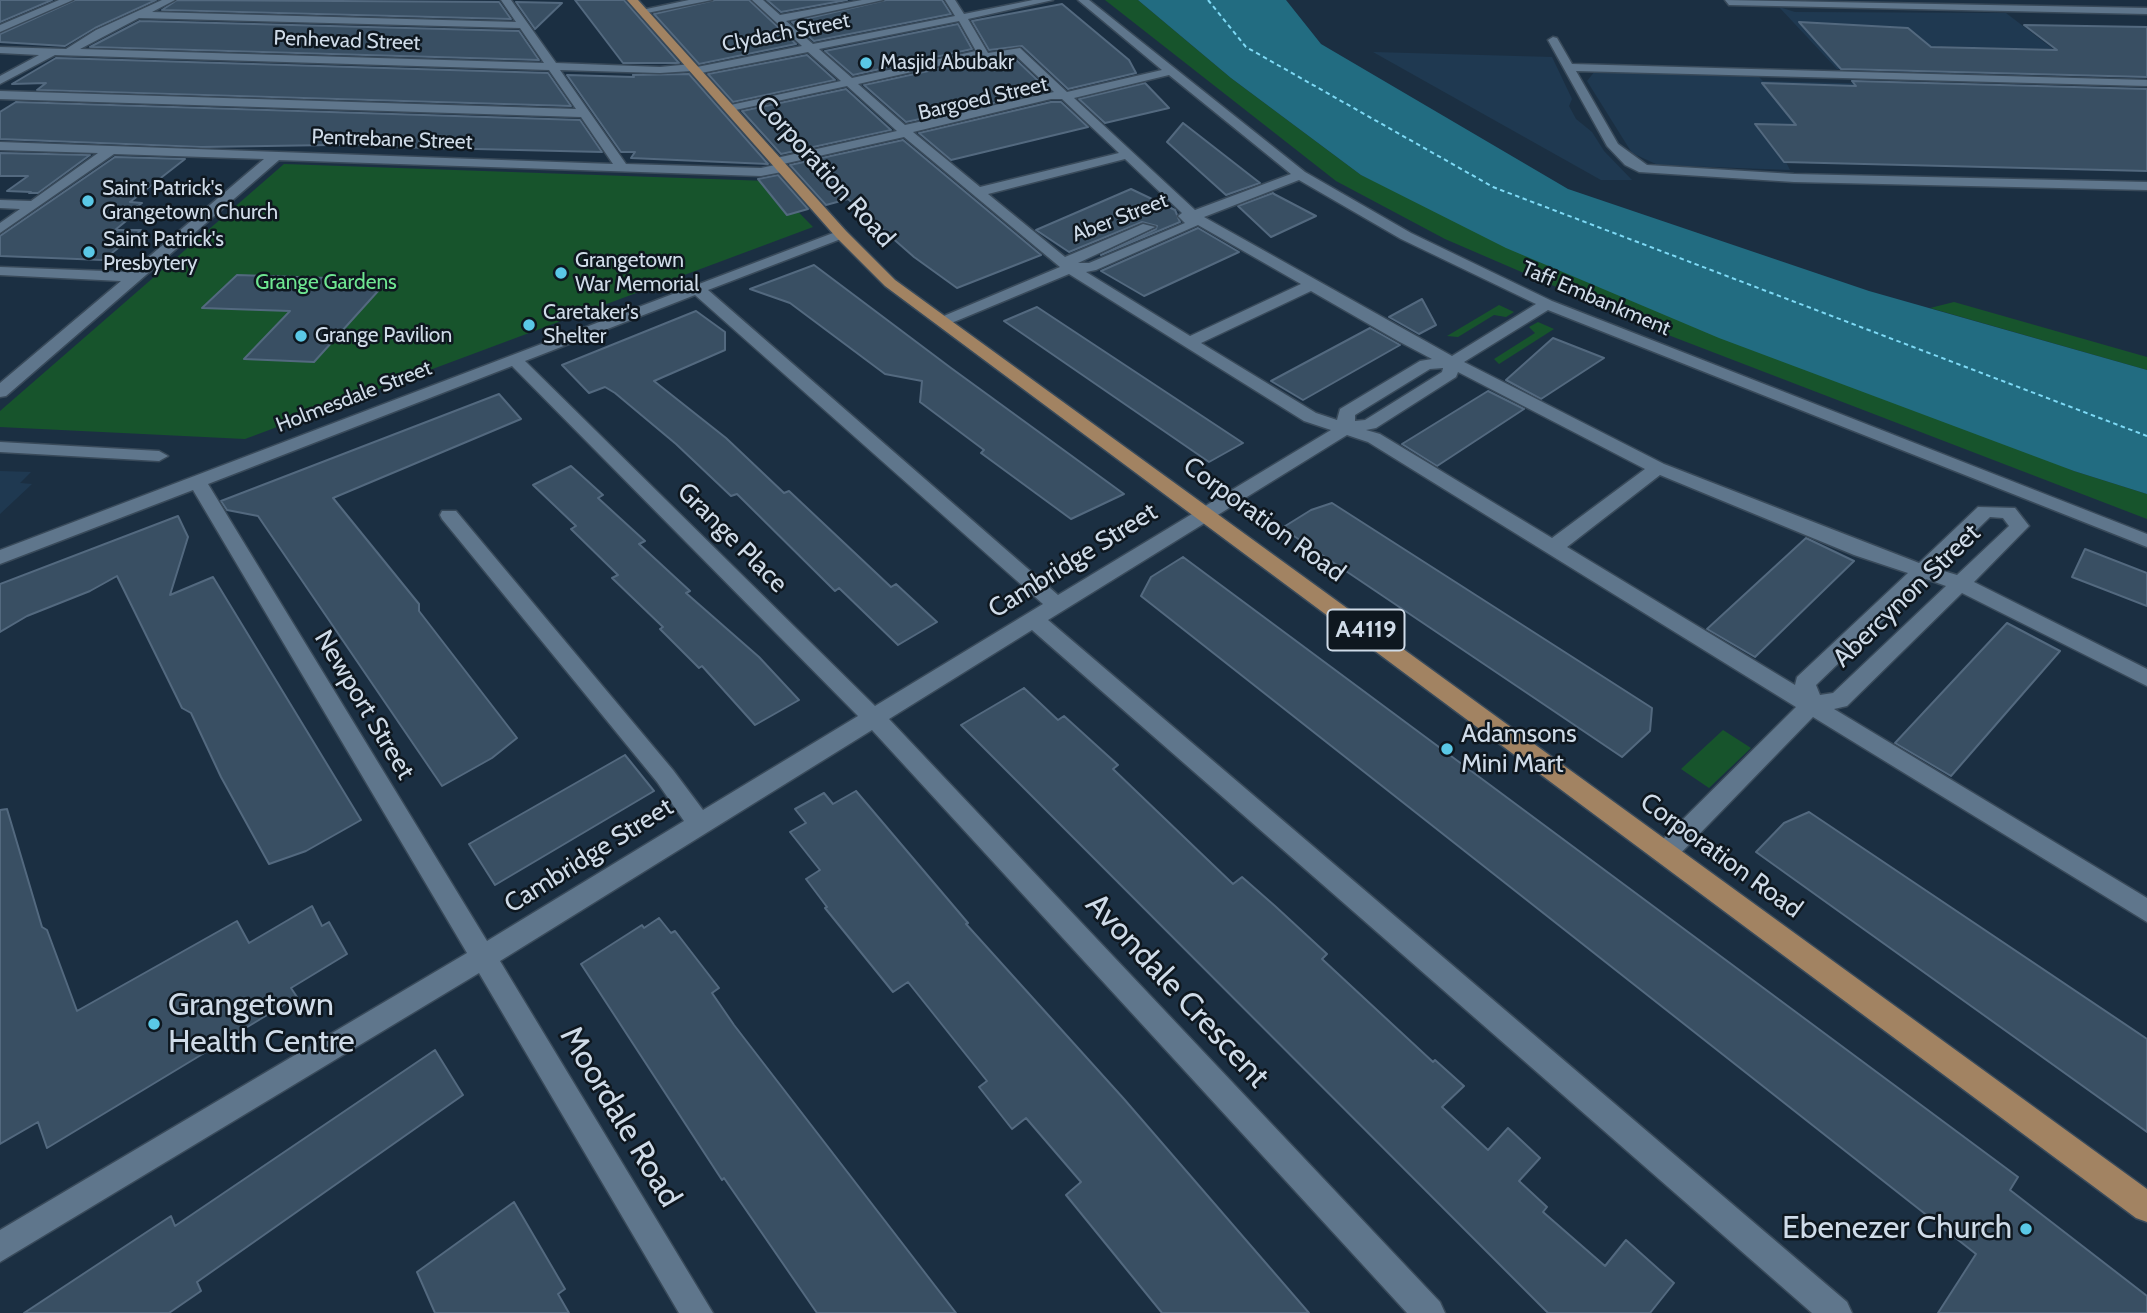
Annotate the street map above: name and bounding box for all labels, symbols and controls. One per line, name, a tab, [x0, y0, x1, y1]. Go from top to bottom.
street label: Clydach Street	[720, 8, 852, 58]
street label: Penhevad Street	[273, 26, 421, 56]
place label: Masjid Abubakr	[880, 50, 1014, 76]
marker: Masjid Abubakr	[858, 55, 874, 71]
street label: Bargoed Street	[916, 72, 1050, 126]
street label: Corporation Road	[749, 90, 901, 254]
street label: Pentrebane Street	[311, 125, 473, 155]
place label: Saint Patrick's Grangetown Church	[102, 176, 278, 226]
street label: Aber Street	[1068, 188, 1172, 248]
marker: Saint Patrick's Grangetown Church	[80, 193, 96, 209]
place label: Saint Patrick's Presbytery	[103, 227, 224, 277]
marker: Saint Patrick's Presbytery	[81, 244, 97, 260]
place label: Grangetown War Memorial	[575, 248, 699, 298]
street label: Taff Embankment	[1518, 256, 1674, 342]
marker: Grangetown War Memorial	[553, 265, 569, 281]
park label: Grange Gardens	[255, 270, 397, 296]
place label: Caretaker's Shelter	[543, 300, 639, 350]
marker: Caretaker's Shelter	[521, 317, 537, 333]
place label: Grange Pavilion	[315, 323, 452, 349]
marker: Grange Pavilion	[293, 328, 309, 344]
street label: Holmesdale Street	[272, 356, 436, 438]
street label: Corporation Road	[1177, 451, 1351, 589]
street label: Grange Place	[670, 476, 794, 600]
street label: Cambridge Street	[983, 497, 1163, 625]
street label: Abercynon Street	[1827, 518, 1987, 674]
road number: A4119	[1328, 610, 1404, 650]
street label: Newport Street	[307, 625, 421, 785]
place label: Adamsons Mini Mart	[1461, 718, 1577, 780]
marker: Adamsons Mini Mart	[1439, 741, 1455, 757]
street label: Corporation Road	[1634, 787, 1808, 925]
street label: Cambridge Street	[499, 792, 679, 920]
street label: Avondale Crescent	[1077, 886, 1277, 1096]
place label: Grangetown Health Centre	[168, 987, 355, 1062]
marker: Grangetown Health Centre	[146, 1016, 162, 1032]
street label: Moordale Road	[551, 1020, 689, 1214]
place label: Ebenezer Church	[1782, 1210, 2012, 1248]
marker: Ebenezer Church	[2018, 1221, 2034, 1237]

